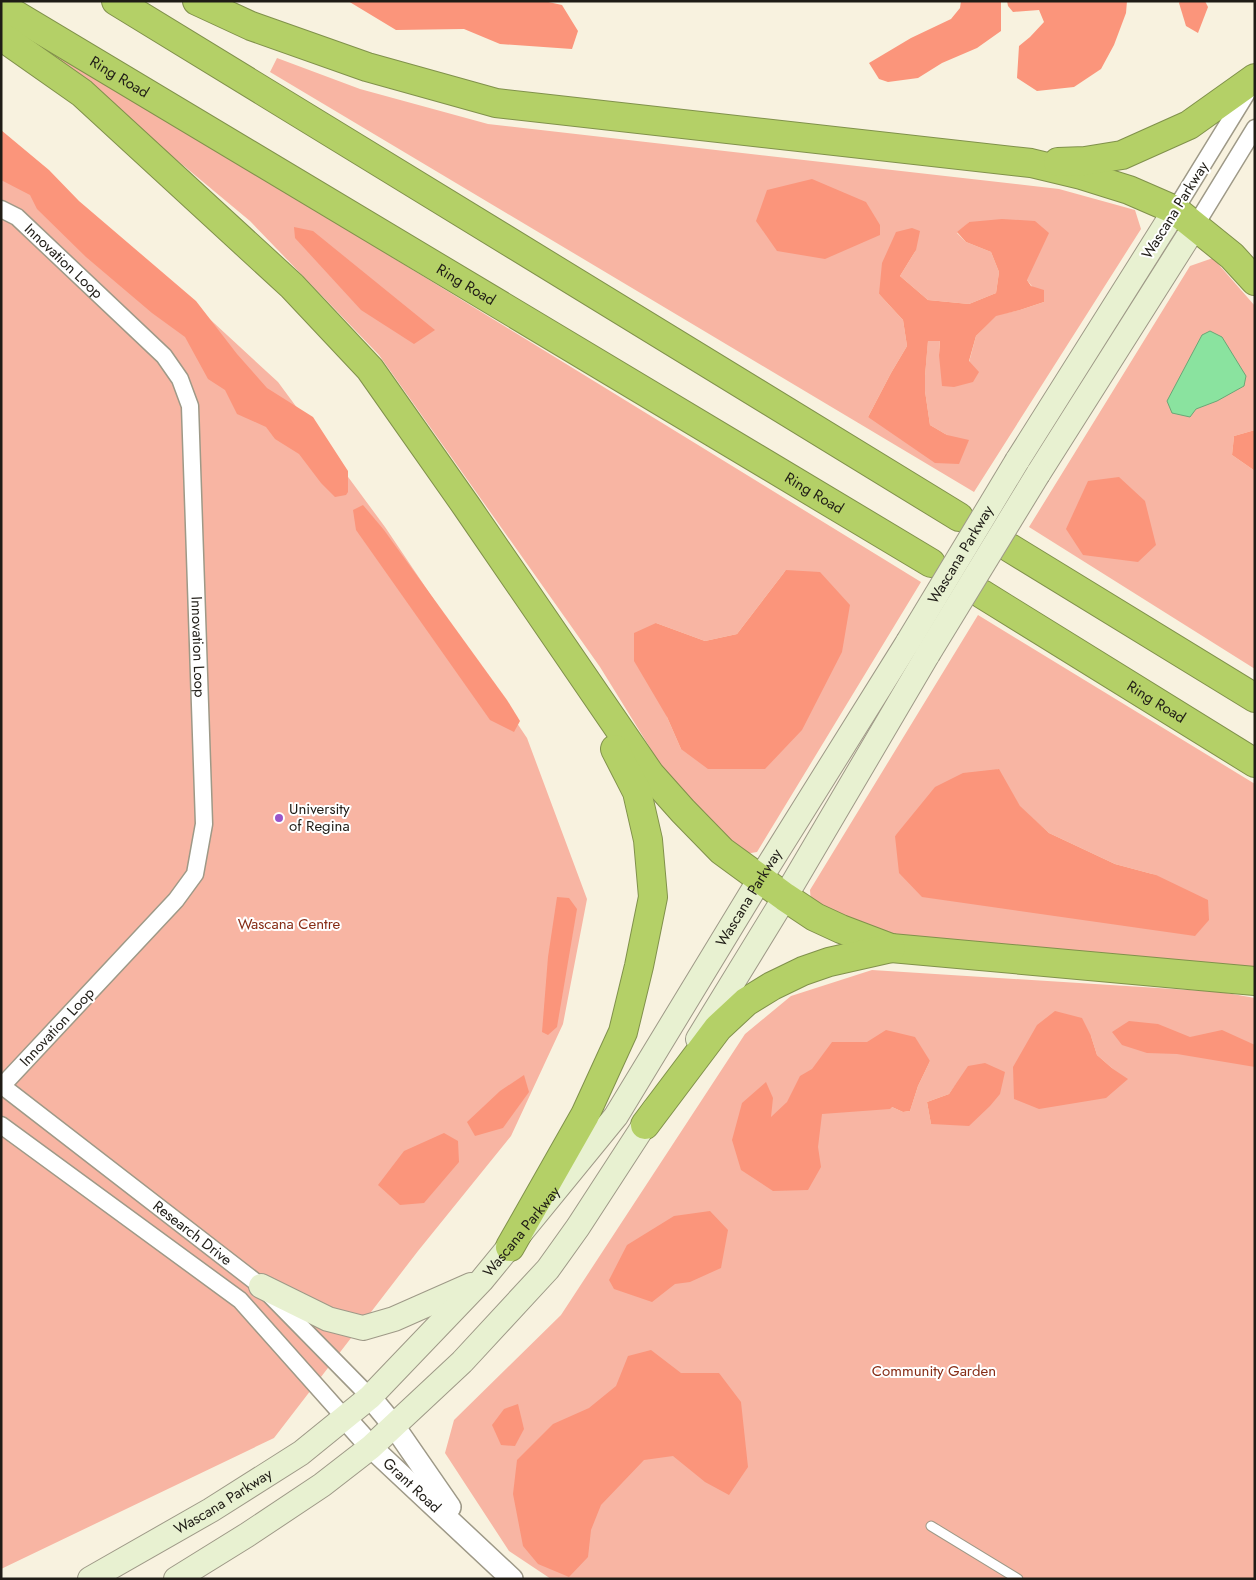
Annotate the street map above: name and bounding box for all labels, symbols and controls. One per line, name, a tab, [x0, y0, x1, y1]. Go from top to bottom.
street label: Ring Road	[86, 51, 153, 103]
street label: Wascana Parkway	[1136, 157, 1214, 263]
street label: Innovation Loop	[19, 218, 108, 304]
street label: Ring Road	[432, 258, 500, 311]
street label: Ring Road	[780, 467, 848, 519]
street label: Wascana Parkway	[922, 501, 999, 608]
street label: Innovation Loop	[185, 596, 211, 698]
street label: Ring Road	[1123, 675, 1190, 729]
place label: University of Regina	[289, 798, 350, 837]
marker: University of Regina	[273, 812, 285, 824]
street label: Wascana Parkway	[710, 844, 788, 951]
park label: Wascana Centre	[238, 913, 341, 935]
street label: Innovation Loop	[15, 982, 100, 1071]
street label: Wascana Parkway	[478, 1181, 566, 1282]
street label: Research Drive	[148, 1195, 237, 1271]
park label: Community Garden	[872, 1360, 996, 1382]
street label: Grant Road	[378, 1453, 446, 1518]
street label: Wascana Parkway	[170, 1463, 277, 1540]

